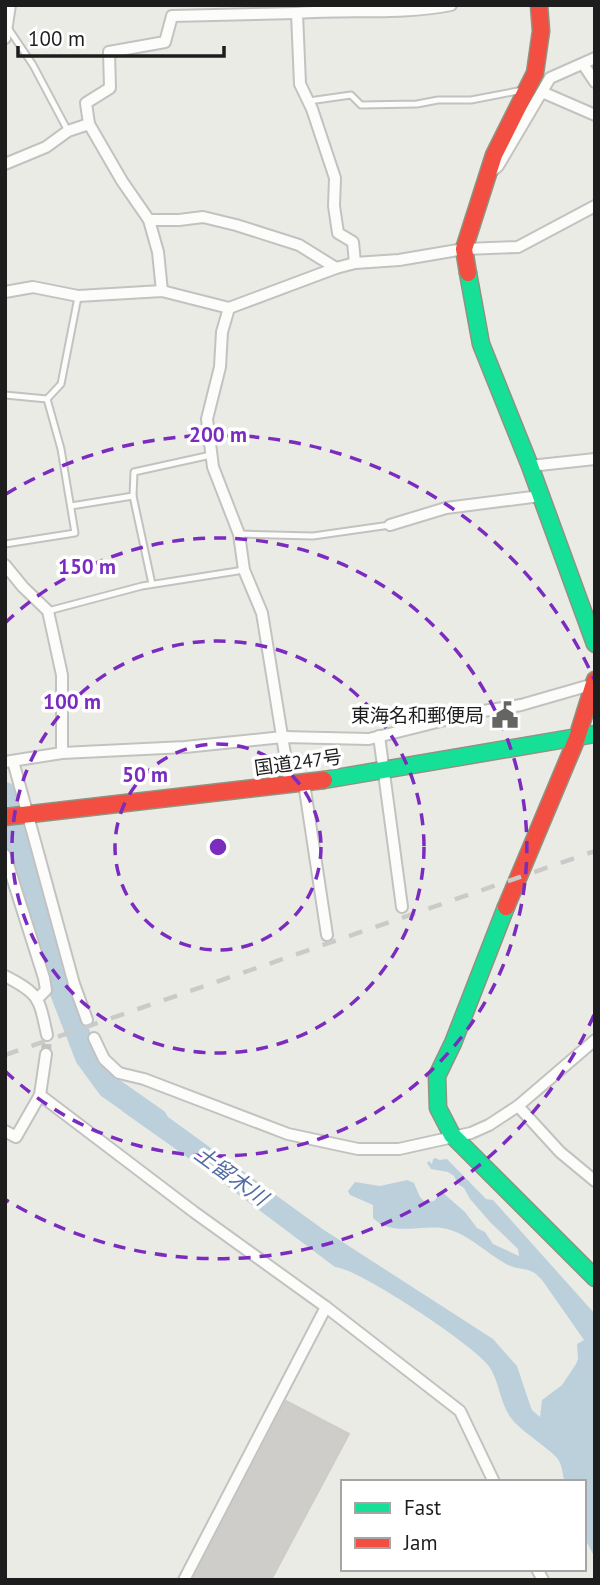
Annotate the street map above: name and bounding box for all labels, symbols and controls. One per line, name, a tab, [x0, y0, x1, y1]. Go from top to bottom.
scale bar	[18, 14, 224, 58]
text: 100 m	[28, 25, 85, 52]
text: 200 m	[189, 421, 247, 448]
text: 150 m	[58, 553, 116, 580]
text: 100 m	[43, 688, 101, 715]
public building icon: 東海名和郵便局	[490, 700, 520, 730]
place label: 東海名和郵便局	[351, 703, 484, 727]
street label: 国道247号	[253, 744, 343, 780]
text: 50 m	[122, 761, 168, 788]
centre of rings	[206, 835, 230, 859]
water label: 土留木川	[189, 1140, 275, 1212]
legend	[341, 1480, 586, 1571]
text: Fast	[404, 1494, 441, 1521]
text: Jam	[403, 1529, 438, 1556]

